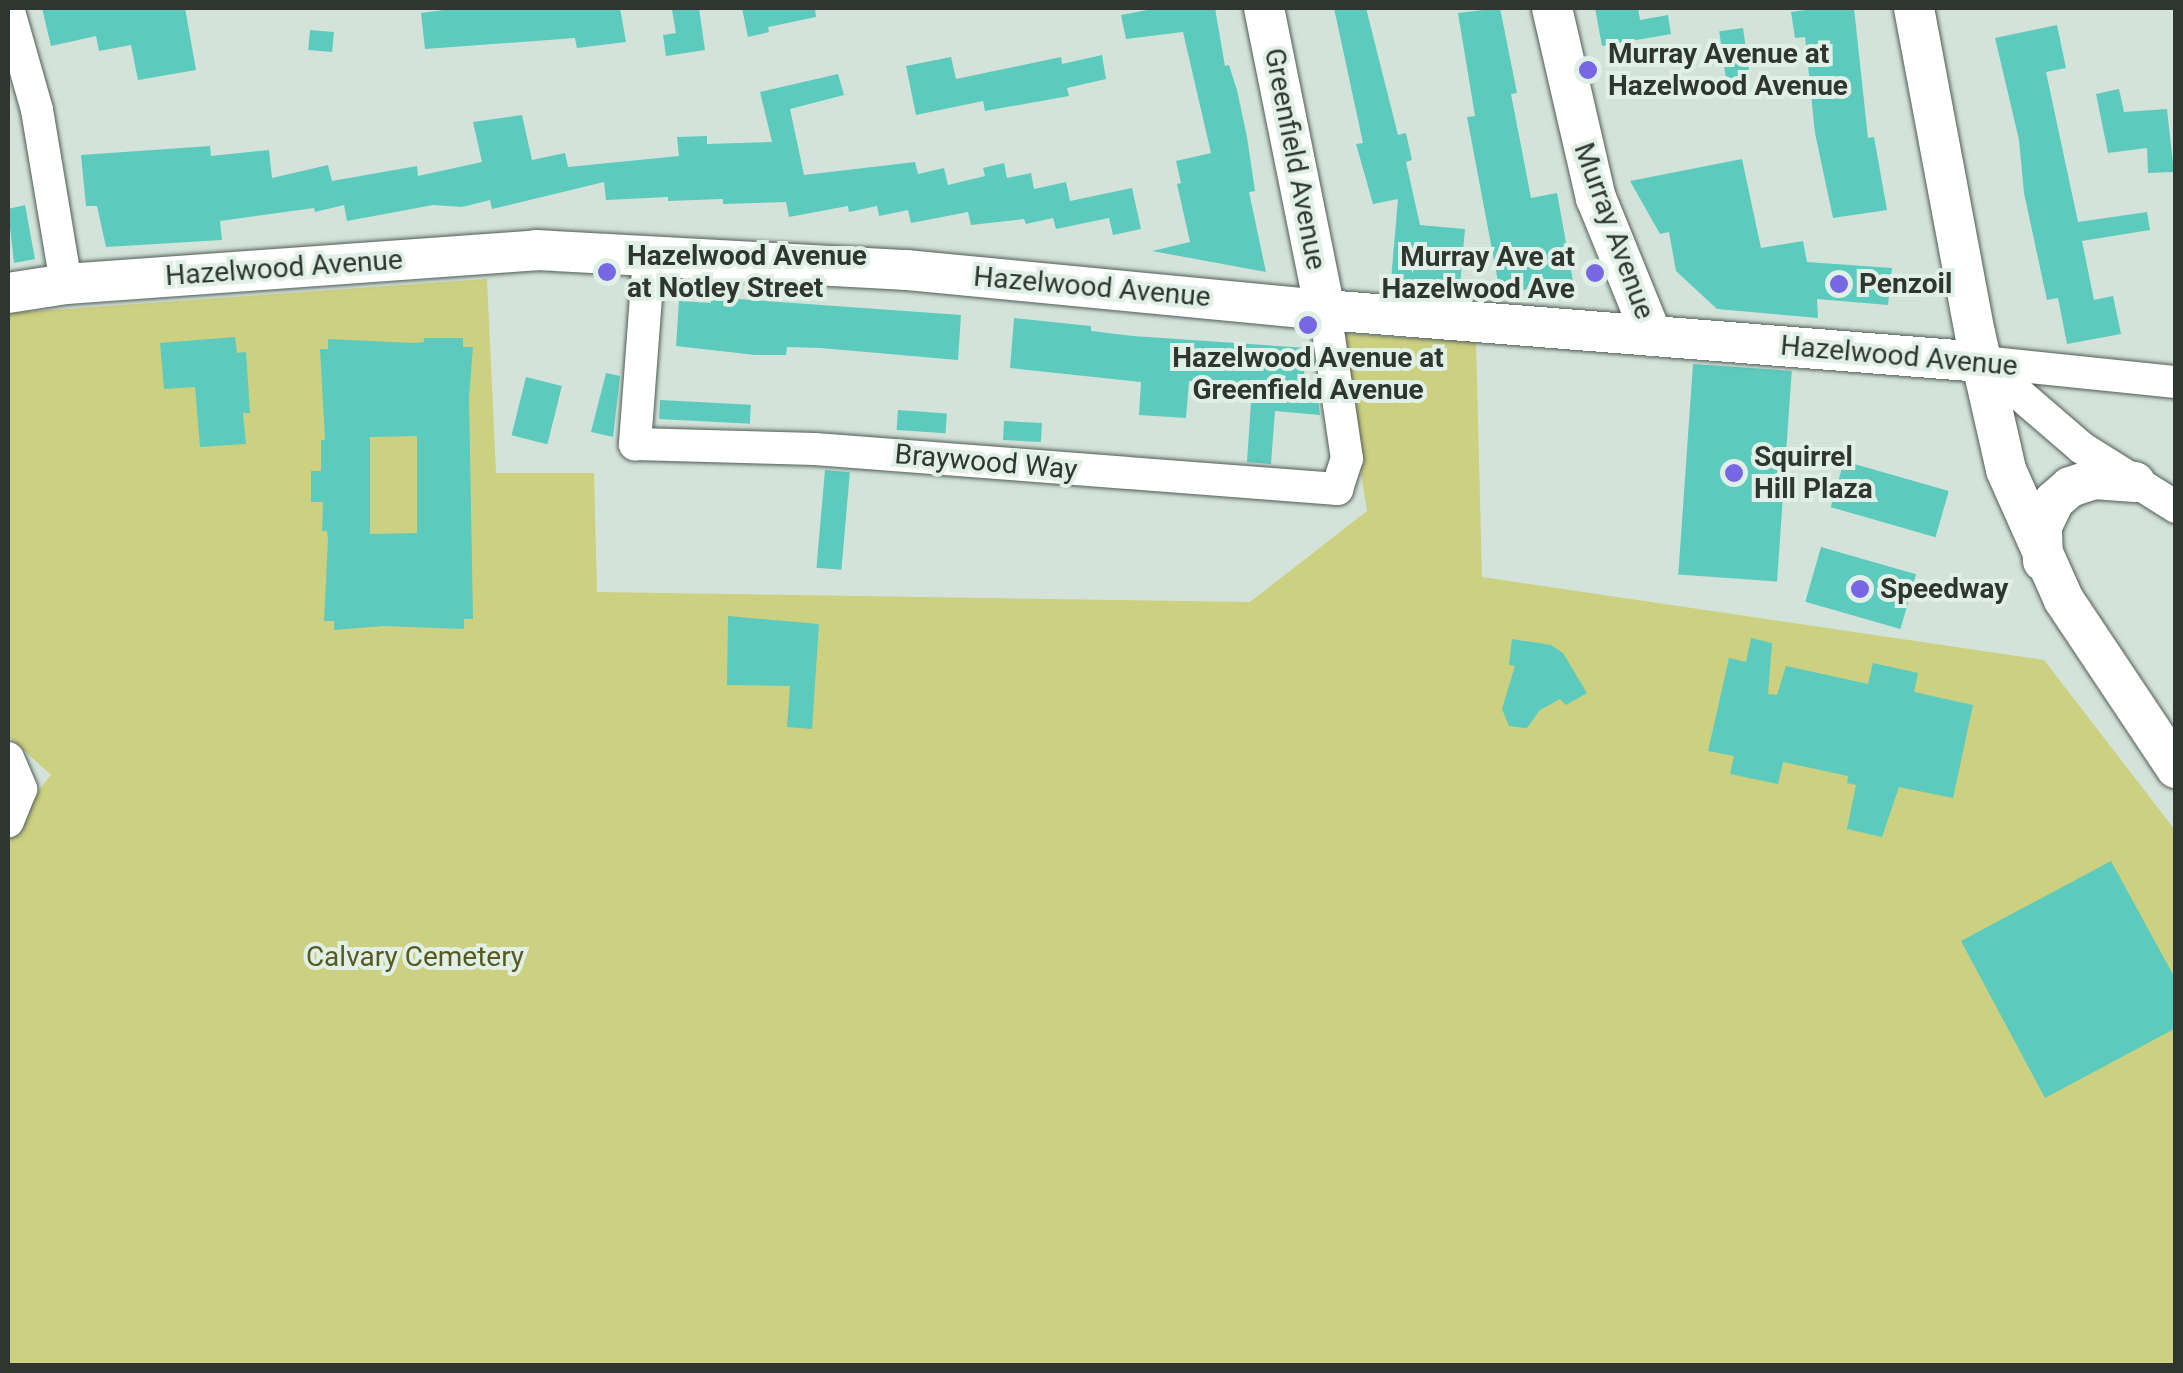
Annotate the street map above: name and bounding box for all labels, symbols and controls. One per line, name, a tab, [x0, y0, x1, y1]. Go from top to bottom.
place label: Murray Avenue at Hazelwood Avenue	[1608, 37, 1848, 103]
street label: Greenfield Avenue	[1257, 45, 1333, 273]
marker: Murray Avenue at Hazelwood Avenue	[1577, 59, 1599, 81]
street label: Murray Avenue	[1567, 138, 1661, 324]
place label: Hazelwood Avenue at Notley Street	[627, 239, 867, 305]
place label: Murray Ave at Hazelwood Ave	[1382, 240, 1575, 306]
street label: Hazelwood Avenue	[164, 243, 404, 293]
street label: Hazelwood Avenue	[972, 260, 1212, 314]
marker: Hazelwood Avenue at Notley Street	[596, 261, 618, 283]
marker: Murray Ave at Hazelwood Ave	[1584, 262, 1606, 284]
place label: Penzoil	[1859, 267, 1952, 301]
marker: Penzoil	[1828, 273, 1850, 295]
marker: Hazelwood Avenue at Greenfield Avenue	[1297, 314, 1319, 336]
street label: Hazelwood Avenue	[1779, 329, 2019, 383]
place label: Hazelwood Avenue at Greenfield Avenue	[1172, 341, 1444, 407]
street label: Braywood Way	[893, 437, 1079, 487]
place label: Squirrel Hill Plaza	[1754, 440, 1873, 506]
marker: Squirrel Hill Plaza	[1723, 462, 1745, 484]
place label: Speedway	[1880, 572, 2008, 606]
marker: Speedway	[1849, 578, 1871, 600]
park label: Calvary Cemetery	[306, 940, 524, 974]

